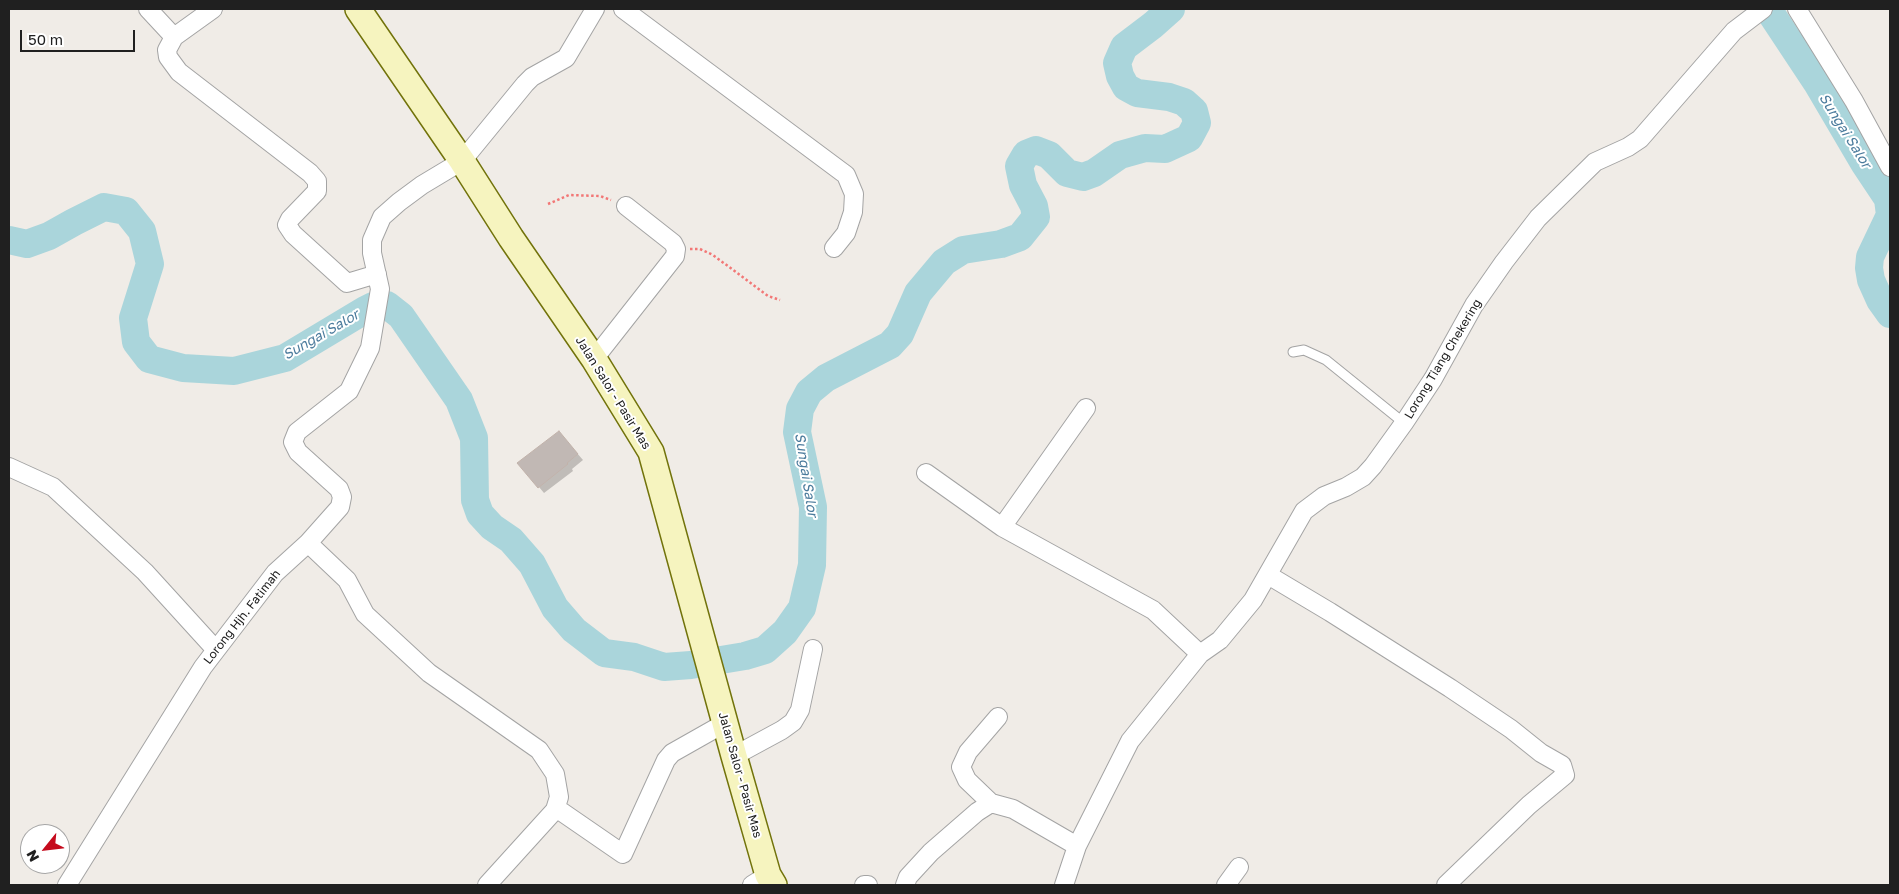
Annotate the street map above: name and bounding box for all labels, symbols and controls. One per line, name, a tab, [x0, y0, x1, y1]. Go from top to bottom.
scale bar	[22, 20, 138, 52]
text: 50 m	[28, 30, 63, 48]
water label: Sungai Salor	[1815, 91, 1875, 171]
street label: Lorong Tiang Chekering	[1401, 296, 1485, 422]
water label: Sungai Salor	[280, 307, 362, 363]
street label: Jalan Salor - Pasir Mas	[572, 334, 654, 452]
water label: Sungai Salor	[791, 432, 821, 518]
street label: Lorong Hjh. Fatimah	[201, 567, 283, 667]
street label: Jalan Salor - Pasir Mas	[715, 710, 765, 840]
north arrow	[20, 824, 70, 874]
text: N	[22, 847, 42, 865]

